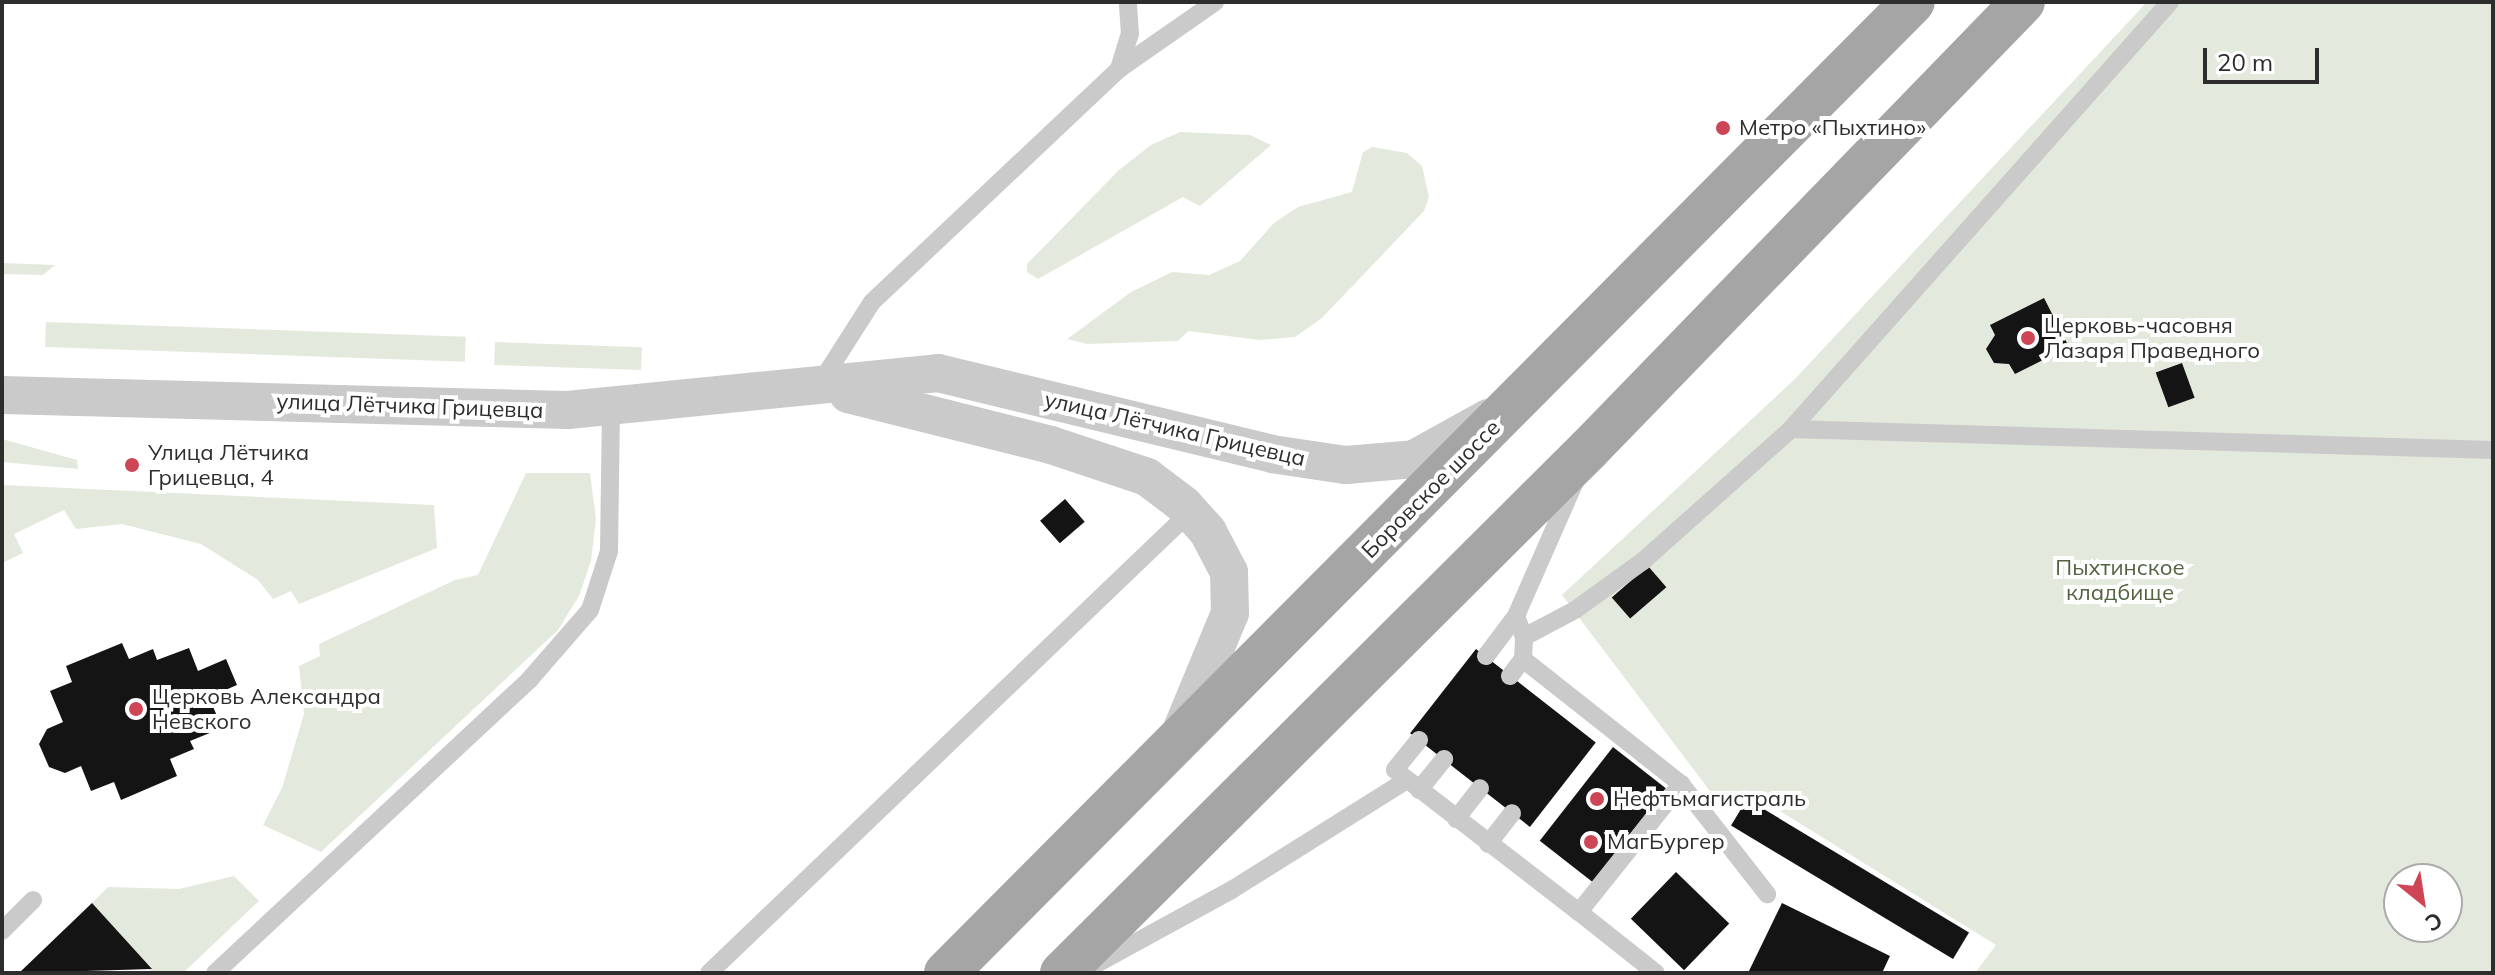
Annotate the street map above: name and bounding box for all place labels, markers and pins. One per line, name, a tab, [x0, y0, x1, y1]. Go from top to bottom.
place label: Метро «Пыхтино»	[1739, 115, 1926, 141]
marker: Метро «Пыхтино»	[1714, 119, 1732, 137]
place label: Церковь-часовня Лазаря Праведного	[2044, 312, 2260, 364]
marker: Церковь-часовня Лазаря Праведного	[2019, 329, 2037, 347]
place label: Улица Лётчика Грицевца, 4	[148, 439, 309, 490]
marker: Улица Лётчика Грицевца, 4	[123, 456, 141, 474]
place label: Церковь Александра Невского	[152, 683, 381, 734]
marker: Церковь Александра Невского	[127, 700, 145, 718]
place label: Нефтьмагистраль	[1613, 786, 1806, 812]
marker: Нефтьмагистраль	[1588, 790, 1606, 808]
place label: МагБургер	[1607, 829, 1725, 855]
marker: МагБургер	[1582, 833, 1600, 851]

